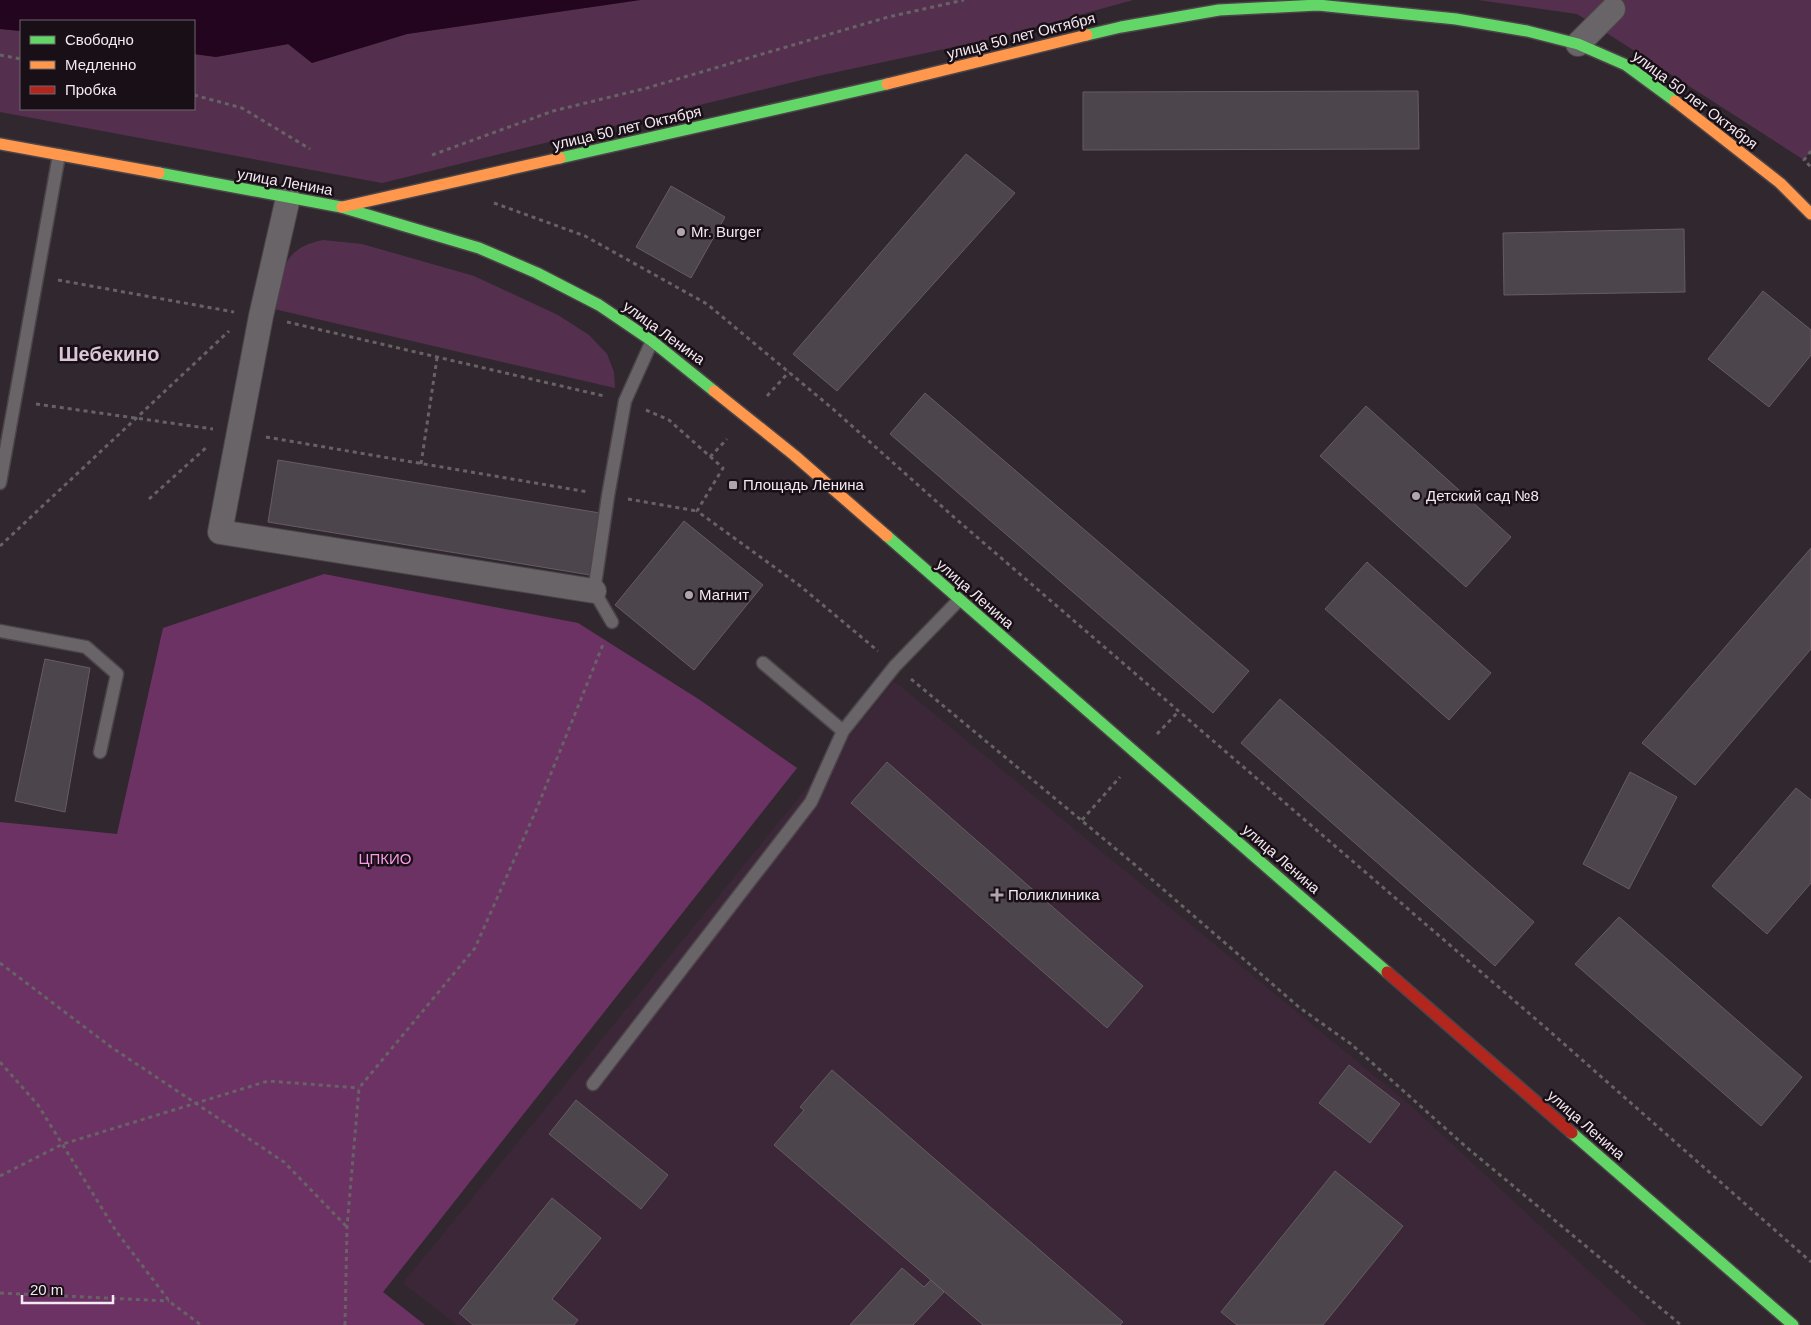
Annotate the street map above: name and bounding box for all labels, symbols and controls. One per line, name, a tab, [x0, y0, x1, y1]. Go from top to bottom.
street label: улица 50 лет Октября	[945, 9, 1097, 62]
legend	[20, 20, 195, 110]
text: Свободно	[65, 31, 134, 48]
street label: улица 50 лет Октября	[1629, 47, 1761, 152]
text: Медленно	[65, 56, 136, 73]
text: Пробка	[65, 81, 117, 98]
street label: улица 50 лет Октября	[551, 102, 703, 153]
street label: улица Ленина	[236, 165, 335, 198]
place label: Mr. Burger	[691, 223, 761, 240]
marker: Mr. Burger	[675, 226, 687, 238]
street label: улица Ленина	[620, 297, 709, 368]
district label: Шебекино	[58, 343, 160, 365]
place label: Площадь Ленина	[743, 476, 865, 493]
marker: Площадь Ленина	[727, 479, 739, 491]
place label: Детский сад №8	[1426, 487, 1539, 504]
marker: Детский сад №8	[1410, 490, 1422, 502]
street label: улица Ленина	[933, 555, 1018, 632]
place label: Магнит	[699, 586, 749, 603]
marker: Магнит	[683, 589, 695, 601]
street label: улица Ленина	[1239, 820, 1324, 897]
park label: ЦПКИО	[358, 850, 412, 867]
place label: Поликлиника	[1008, 886, 1100, 903]
marker: Поликлиника	[990, 888, 1004, 902]
street label: улица Ленина	[1544, 1086, 1629, 1163]
scale bar	[22, 1272, 114, 1304]
text: 20 m	[30, 1281, 63, 1298]

